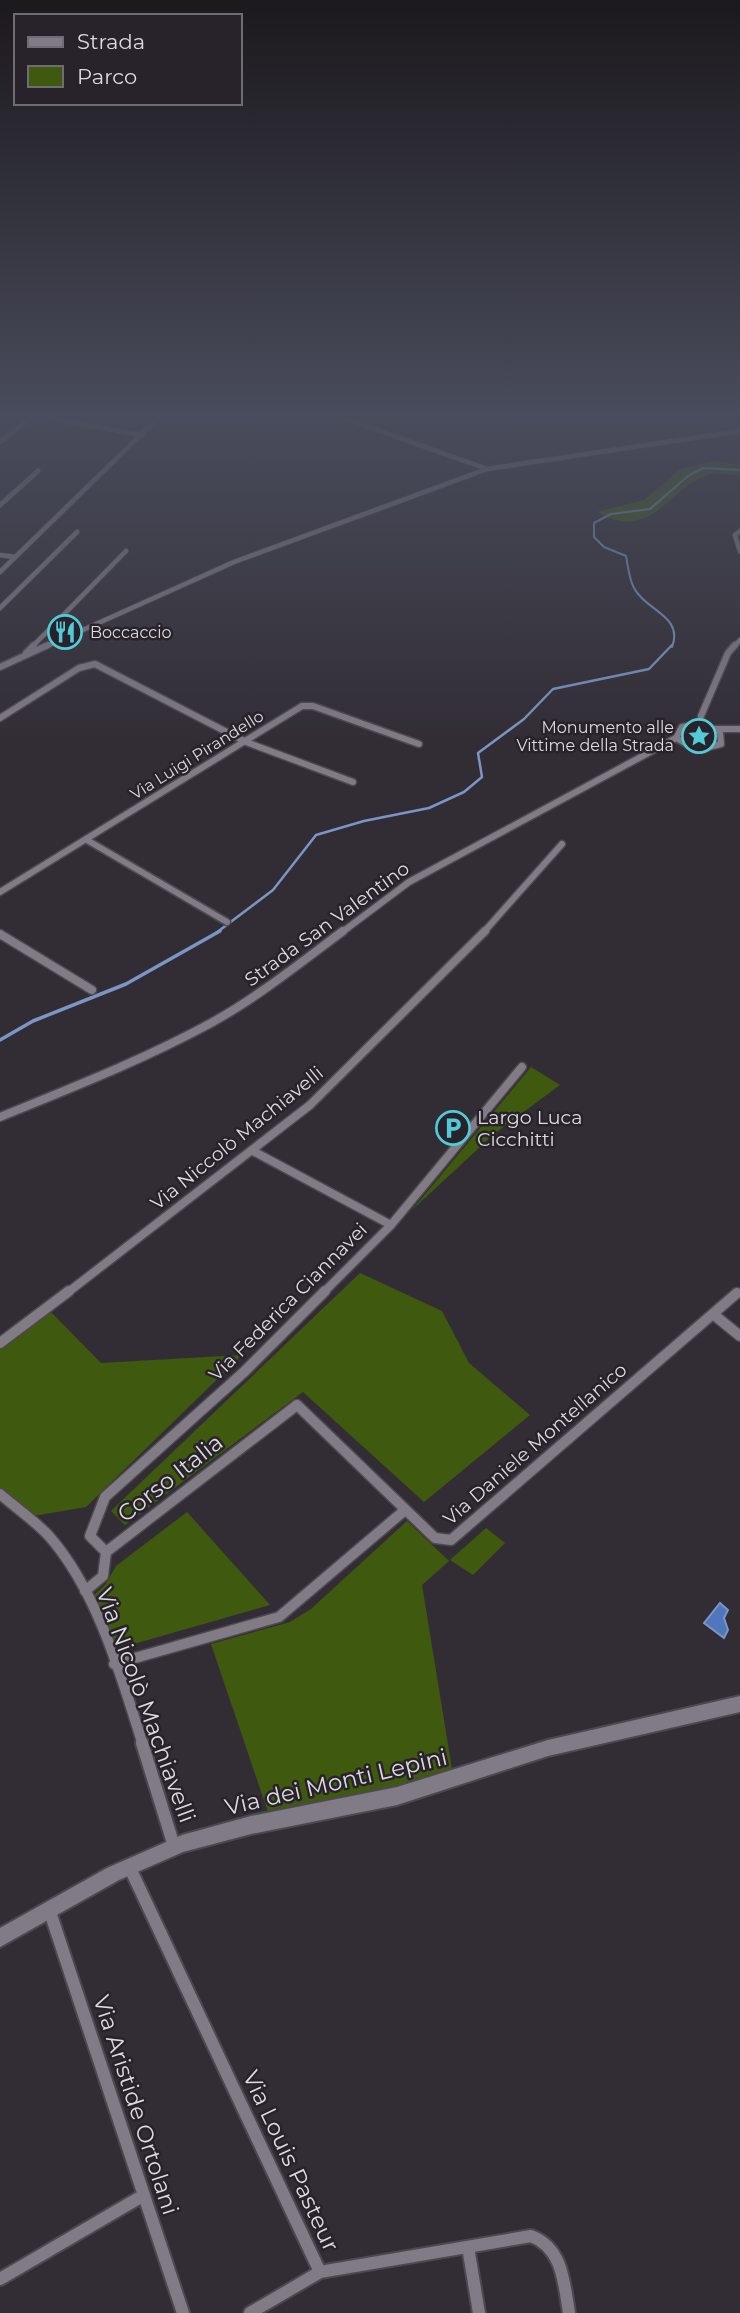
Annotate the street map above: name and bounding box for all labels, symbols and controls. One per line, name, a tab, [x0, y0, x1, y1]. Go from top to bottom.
legend	[14, 14, 242, 105]
text: Strada	[77, 29, 145, 54]
text: Parco	[77, 64, 137, 89]
restaurant icon: Boccaccio	[46, 613, 84, 651]
place label: Boccaccio	[90, 623, 172, 642]
street label: Via Luigi Pirandello	[127, 706, 267, 804]
place icon: Monumento alle Vittime della Strada	[680, 717, 718, 755]
place label: Monumento alle Vittime della Strada	[516, 718, 674, 755]
street label: Strada San Valentino	[240, 857, 414, 991]
street label: Via Niccolò Machiavelli	[146, 1061, 328, 1215]
place label: Largo Luca Cicchitti	[477, 1106, 582, 1151]
parking icon: Largo Luca Cicchitti	[434, 1109, 472, 1147]
street label: Via Federica Ciannavei	[204, 1218, 372, 1386]
street label: Via Daniele Montellanico	[439, 1358, 632, 1530]
street label: Corso Italia	[112, 1428, 228, 1528]
street label: Via Nicolò Machiavelli	[90, 1584, 202, 1826]
street label: Via dei Monti Lepini	[222, 1743, 450, 1821]
street label: Via Aristide Ortolani	[87, 1992, 185, 2218]
street label: Via Louis Pasteur	[237, 2066, 345, 2256]

